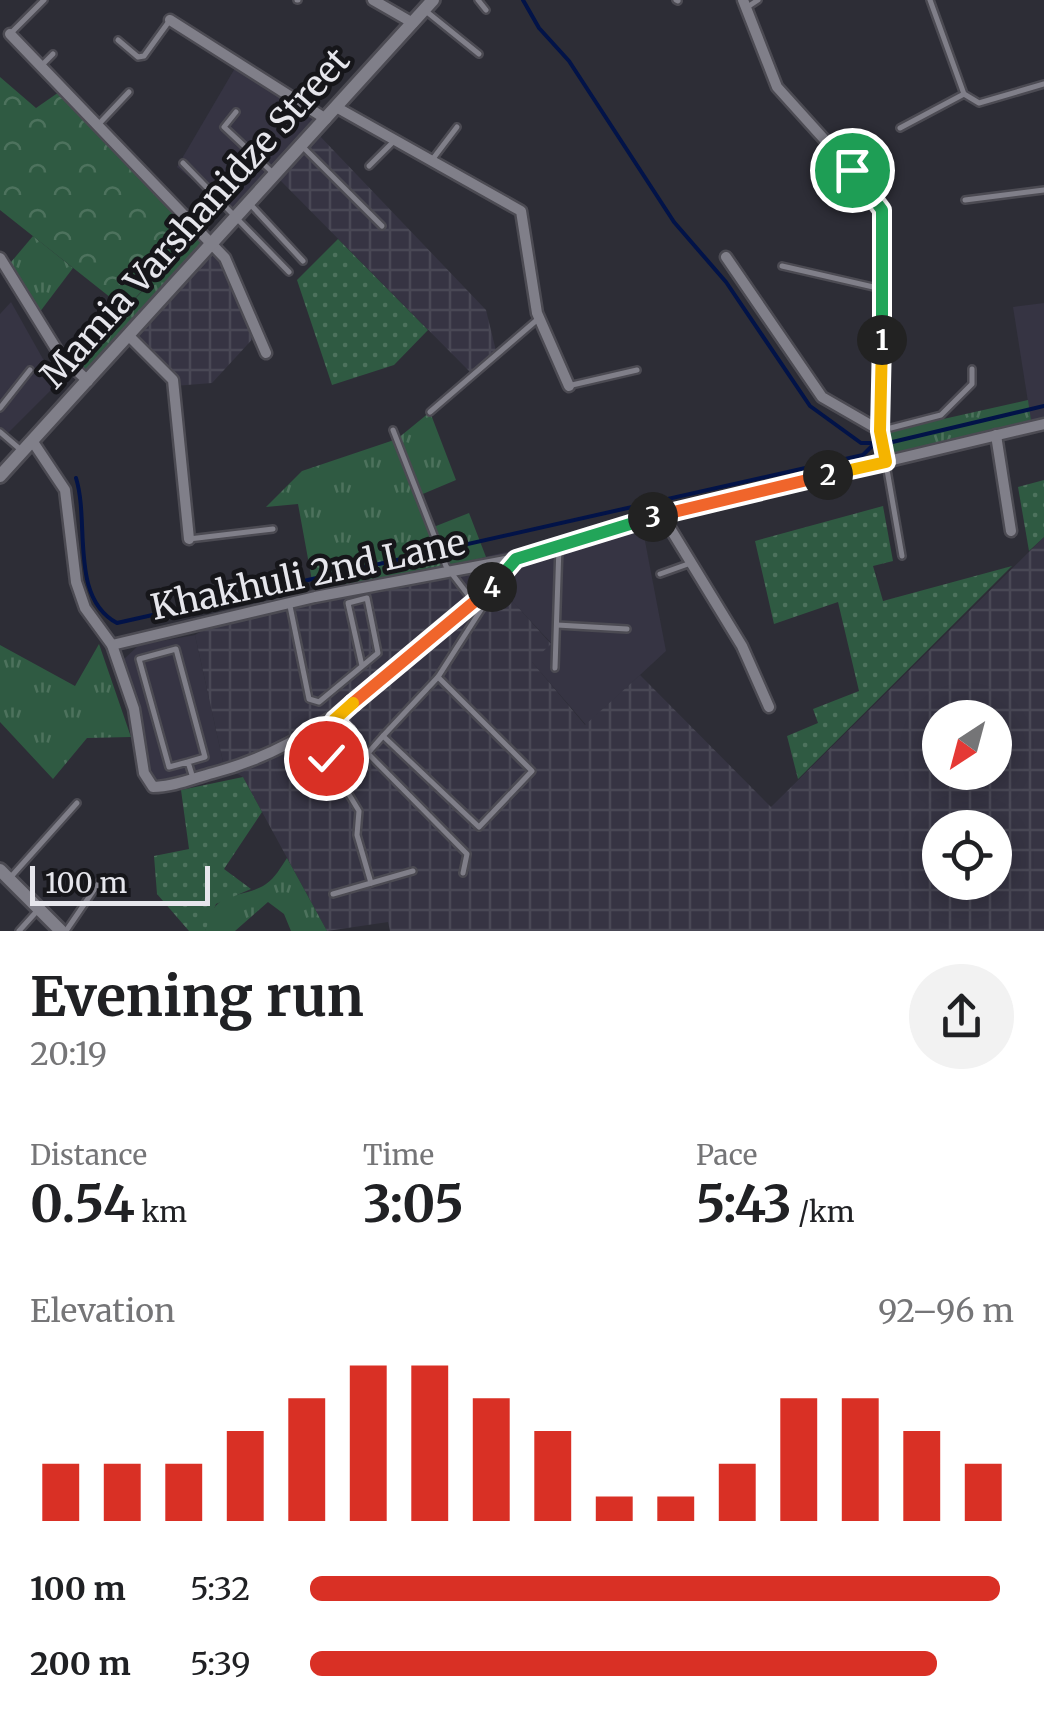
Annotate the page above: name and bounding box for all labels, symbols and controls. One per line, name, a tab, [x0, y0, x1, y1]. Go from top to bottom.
street label: Mamia Varshanidze Street	[31, 39, 359, 397]
pin	[810, 128, 895, 213]
icon: arrive	[825, 143, 880, 198]
pin: 1	[857, 315, 907, 365]
text: 1	[876, 322, 888, 358]
pin: 2	[803, 450, 853, 500]
text: 2	[820, 457, 836, 493]
pin: 3	[628, 492, 678, 542]
text: 3	[645, 499, 661, 535]
street label: Khakhuli 2nd Lane	[147, 520, 469, 630]
pin: 4	[467, 562, 517, 612]
text: 4	[483, 569, 501, 605]
north arrow	[922, 700, 1012, 790]
map controls	[922, 700, 1012, 900]
pin	[284, 716, 369, 801]
icon: check	[299, 731, 354, 786]
button: locate	[922, 810, 1012, 900]
scale bar	[30, 861, 210, 906]
text: 100 m	[45, 865, 127, 901]
text: Evening run	[30, 962, 364, 1031]
button: share	[909, 964, 1014, 1069]
text: 20:19	[30, 1034, 107, 1074]
text: Distance	[30, 1137, 147, 1173]
text: Time	[363, 1137, 434, 1173]
text: Pace	[696, 1137, 757, 1173]
text: 0.54	[30, 1173, 135, 1236]
text: 3:05	[363, 1173, 464, 1236]
text: 5:43	[696, 1173, 792, 1236]
text: km	[135, 1194, 187, 1230]
text: /km	[792, 1194, 855, 1230]
text: Elevation	[30, 1291, 175, 1331]
text: 92–96 m	[878, 1291, 1014, 1331]
text: 100 m	[30, 1569, 126, 1609]
text: 5:32	[190, 1569, 250, 1609]
text: 200 m	[30, 1644, 131, 1684]
text: 5:39	[190, 1644, 251, 1684]

